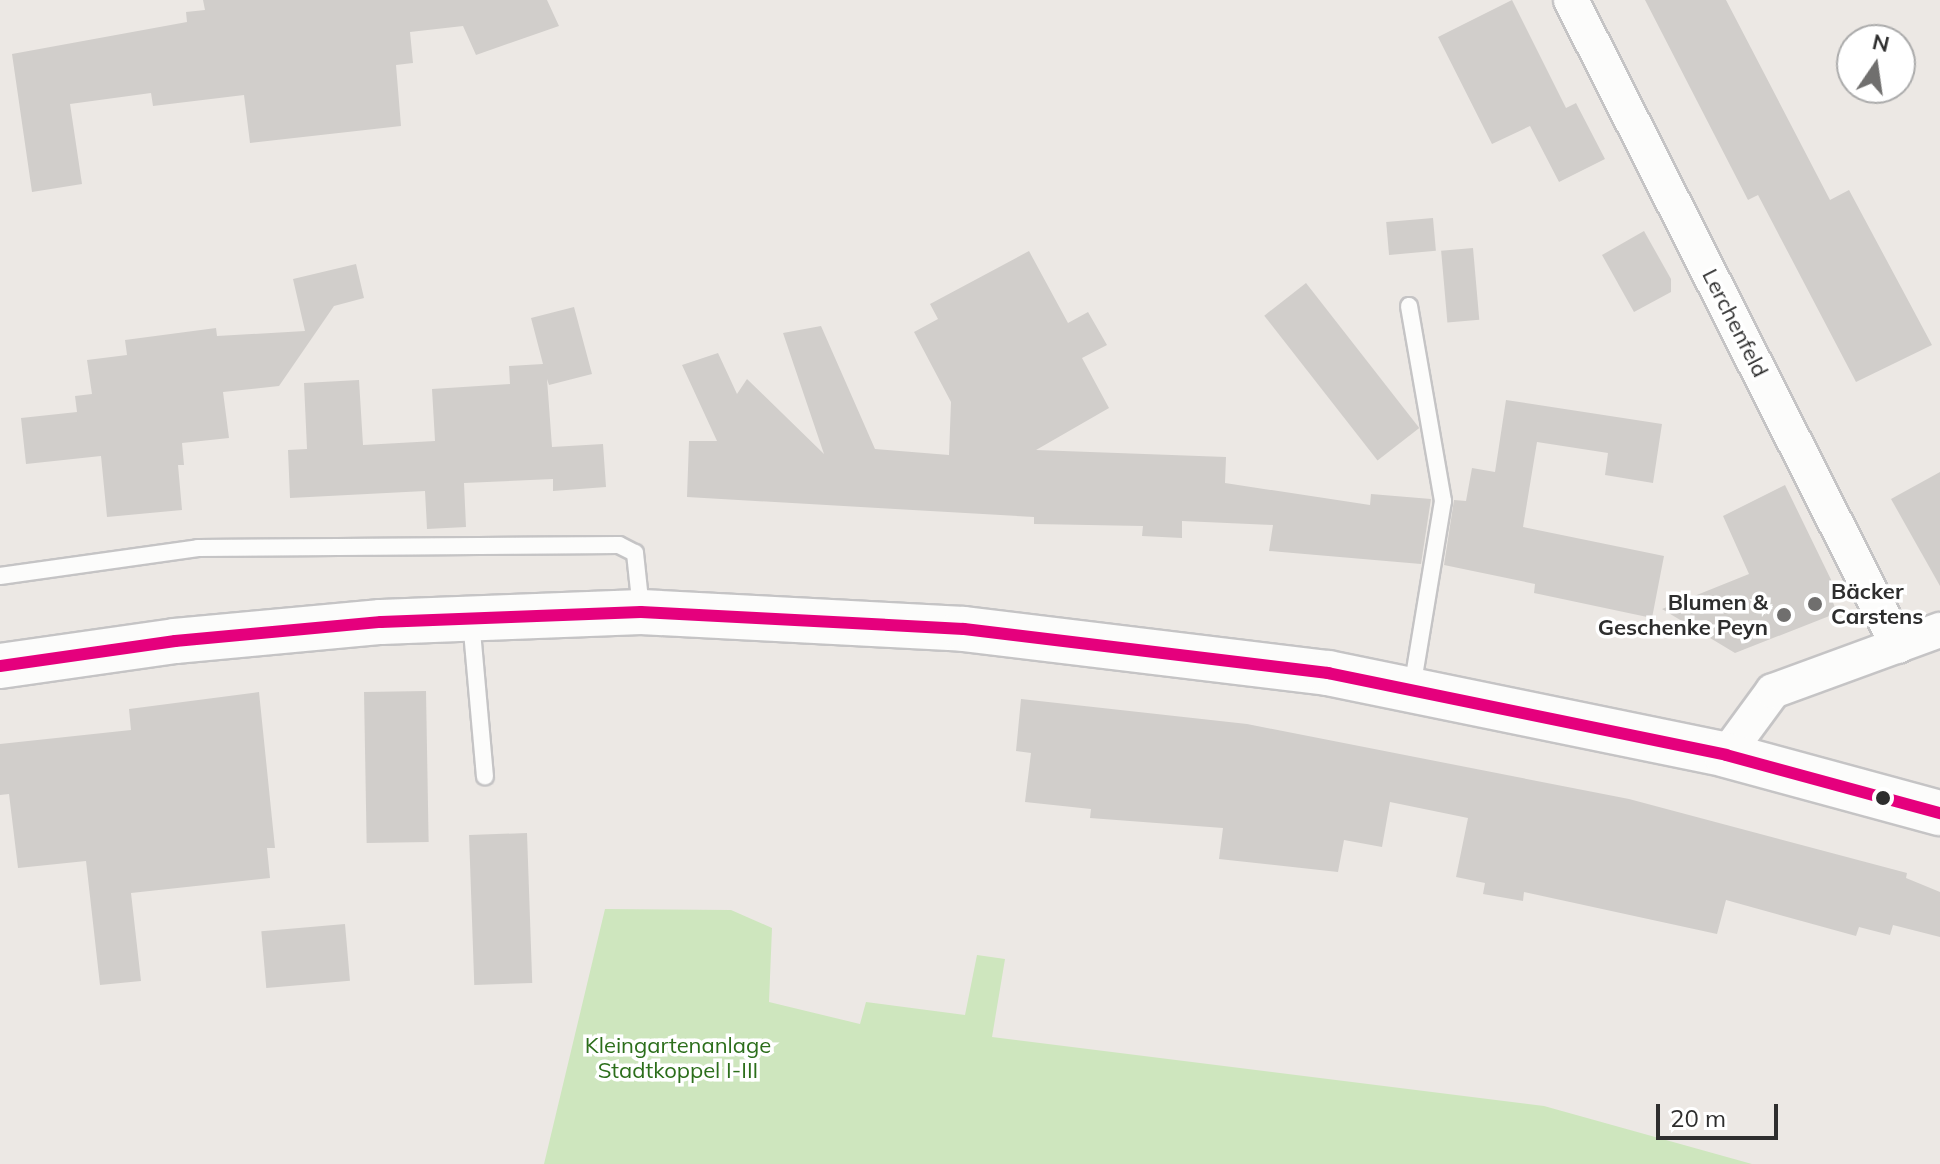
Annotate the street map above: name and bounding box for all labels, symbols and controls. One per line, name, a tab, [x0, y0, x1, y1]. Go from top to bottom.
north arrow	[1836, 24, 1916, 104]
text: N	[1870, 27, 1892, 58]
street label: Lerchenfeld	[1696, 264, 1774, 382]
place label: Bäcker Carstens	[1831, 578, 1923, 630]
place label: Blumen & Geschenke Peyn	[1598, 589, 1768, 640]
marker: Bäcker Carstens	[1806, 595, 1824, 613]
marker: Blumen & Geschenke Peyn	[1775, 606, 1793, 624]
unlabelled marker	[1875, 790, 1891, 806]
park label: Kleingartenanlage Stadtkoppel I-III	[585, 1032, 771, 1084]
scale bar	[1660, 1088, 1782, 1138]
text: 20 m	[1670, 1103, 1726, 1133]

